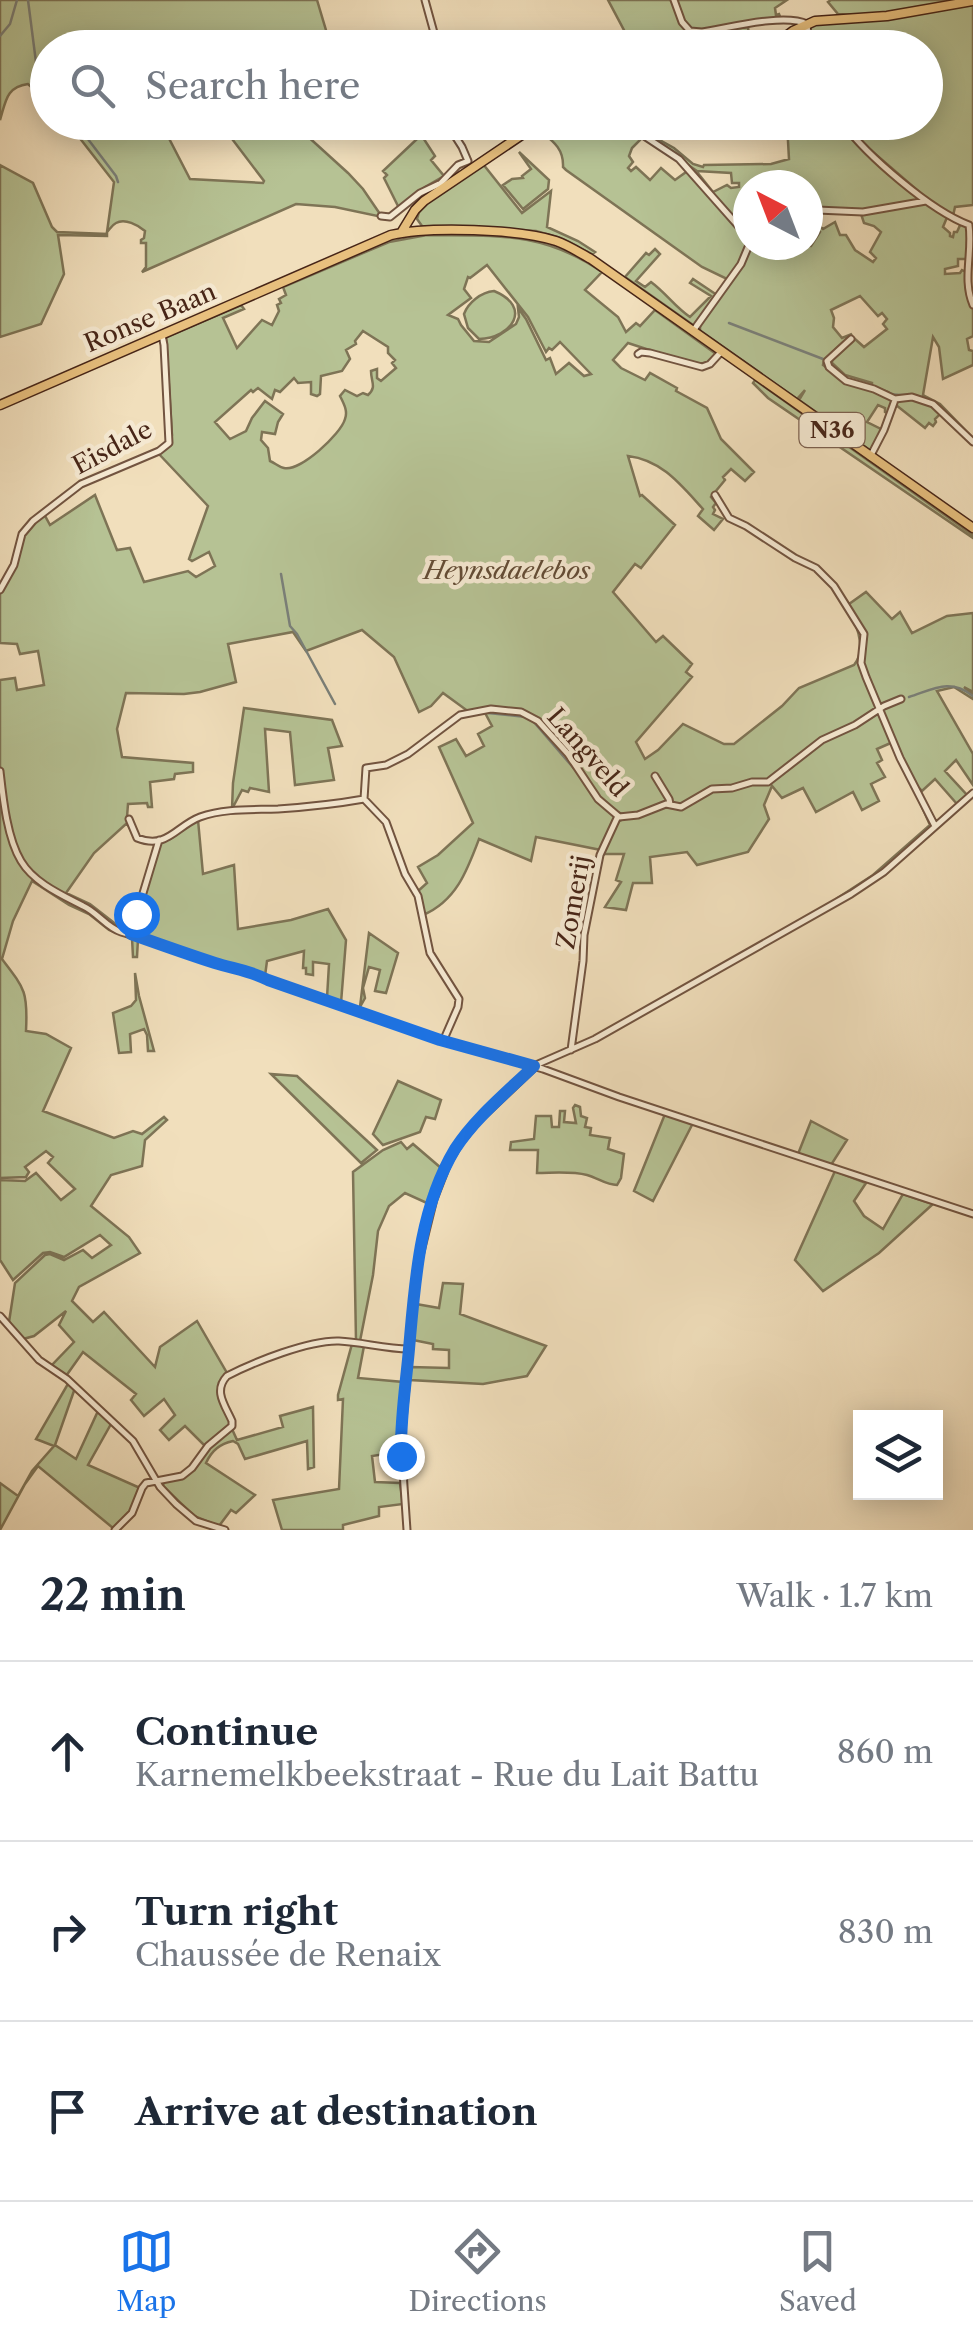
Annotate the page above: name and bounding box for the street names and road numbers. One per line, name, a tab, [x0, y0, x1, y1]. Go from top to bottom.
street label: Ronse Baan	[80, 276, 221, 359]
road number: N36	[800, 413, 864, 447]
street label: Eisdale	[67, 414, 157, 481]
street label: Langveld	[541, 701, 635, 803]
street label: Zomerij	[550, 853, 597, 951]

